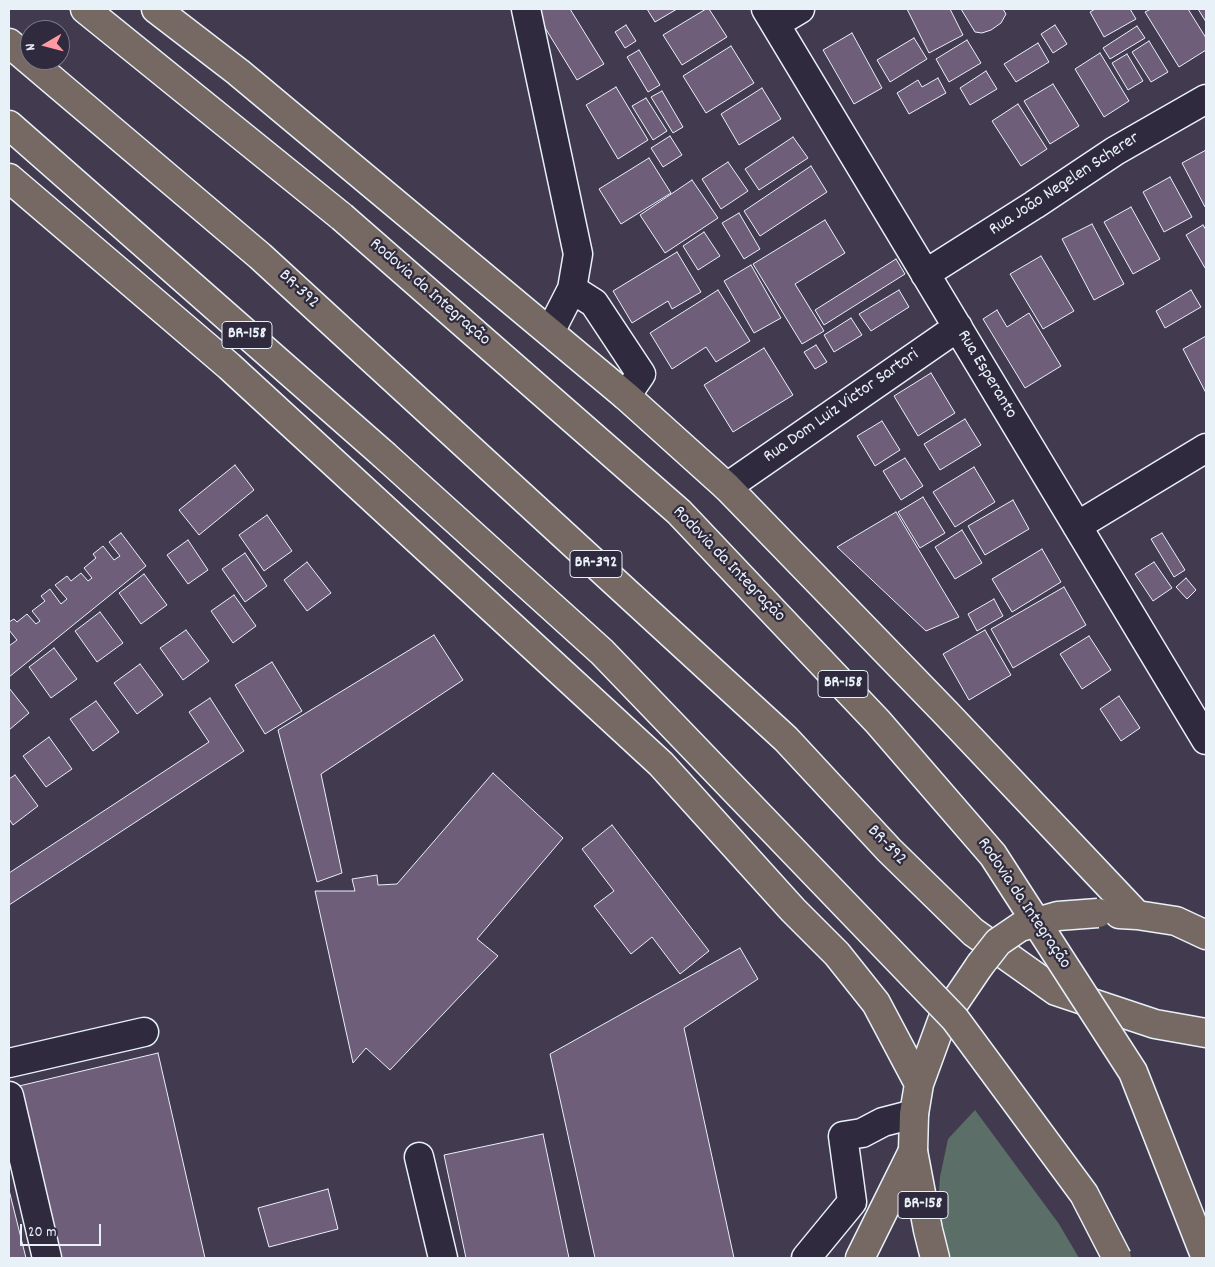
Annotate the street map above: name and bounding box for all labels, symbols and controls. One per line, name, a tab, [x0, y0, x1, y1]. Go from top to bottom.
north arrow	[20, 20, 70, 70]
text: N	[21, 42, 42, 52]
street label: Rua João Negelen Scherer	[986, 128, 1144, 242]
street label: Rodovia da Integração	[364, 235, 494, 351]
street label: BR-392	[273, 266, 323, 314]
road number: BR-158	[222, 322, 272, 348]
street label: Rua Esperanto	[951, 327, 1021, 423]
street label: Rua Dom Luiz Victor Sartori	[760, 345, 924, 469]
street label: Rodovia da Integração	[667, 502, 789, 628]
road number: BR-392	[570, 550, 622, 578]
road number: BR-158	[818, 671, 868, 698]
street label: BR-392	[862, 821, 910, 871]
street label: Rodovia da Integração	[971, 834, 1075, 974]
road number: BR-158	[898, 1192, 948, 1218]
scale bar	[22, 1214, 104, 1246]
text: 20 m	[28, 1222, 56, 1244]

